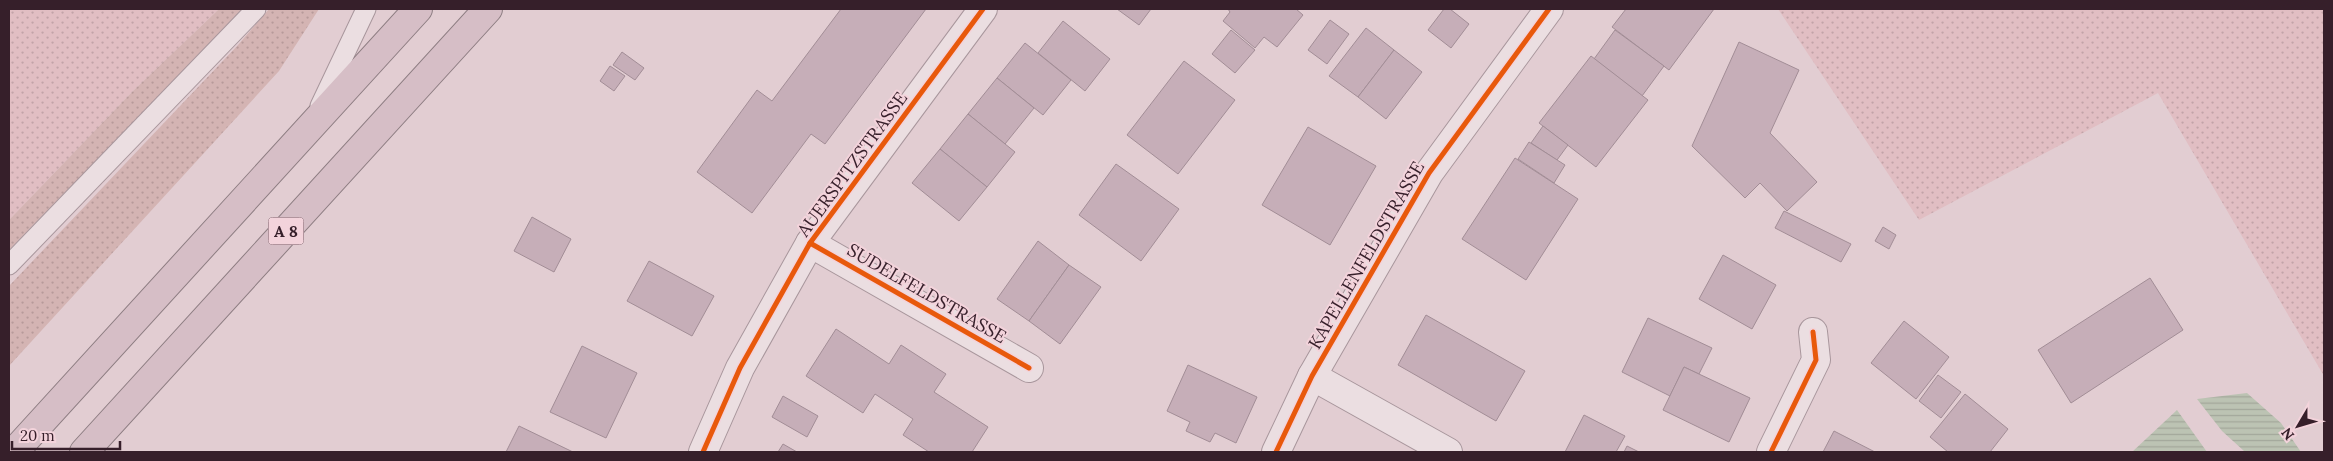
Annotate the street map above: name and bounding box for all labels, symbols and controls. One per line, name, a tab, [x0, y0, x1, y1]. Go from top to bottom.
street label: AUERSPITZSTRASSE	[791, 87, 912, 242]
street label: KAPELLENFELDSTRASSE	[1303, 157, 1429, 353]
road number: A 8	[268, 218, 304, 245]
street label: SUDELFELDSTRASSE	[843, 238, 1011, 348]
north arrow	[2273, 401, 2323, 451]
scale bar	[12, 418, 120, 450]
text: N	[2277, 424, 2298, 444]
text: 20 m	[20, 426, 55, 445]

